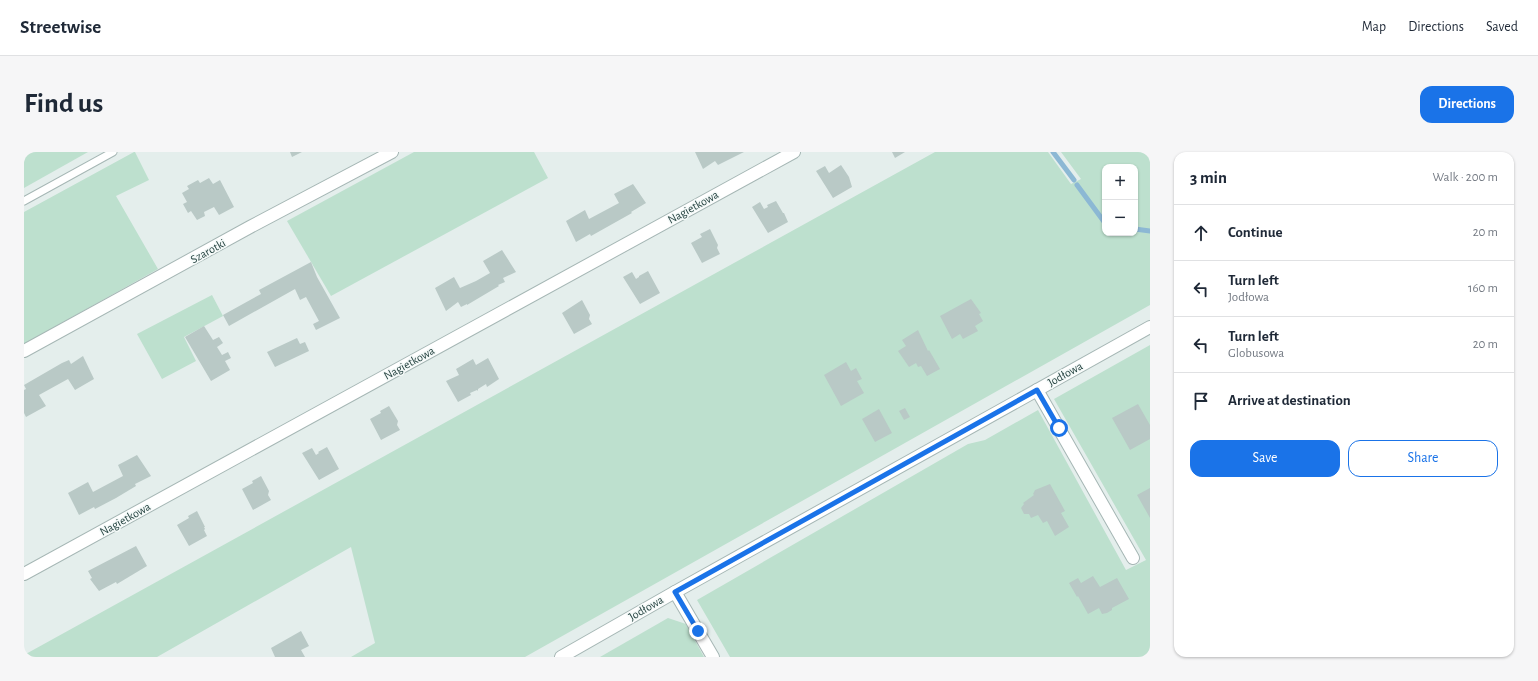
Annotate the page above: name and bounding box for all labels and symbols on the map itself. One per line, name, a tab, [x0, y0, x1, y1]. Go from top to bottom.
street label: Nagietkowa	[666, 188, 721, 226]
street label: Szarotki	[188, 237, 228, 265]
street label: Nagietkowa	[382, 344, 437, 382]
street label: Jodłowa	[1046, 359, 1085, 388]
route start	[1050, 419, 1068, 437]
street label: Nagietkowa	[98, 500, 153, 538]
street label: Jodłowa	[627, 593, 666, 623]
route end	[689, 622, 707, 640]

